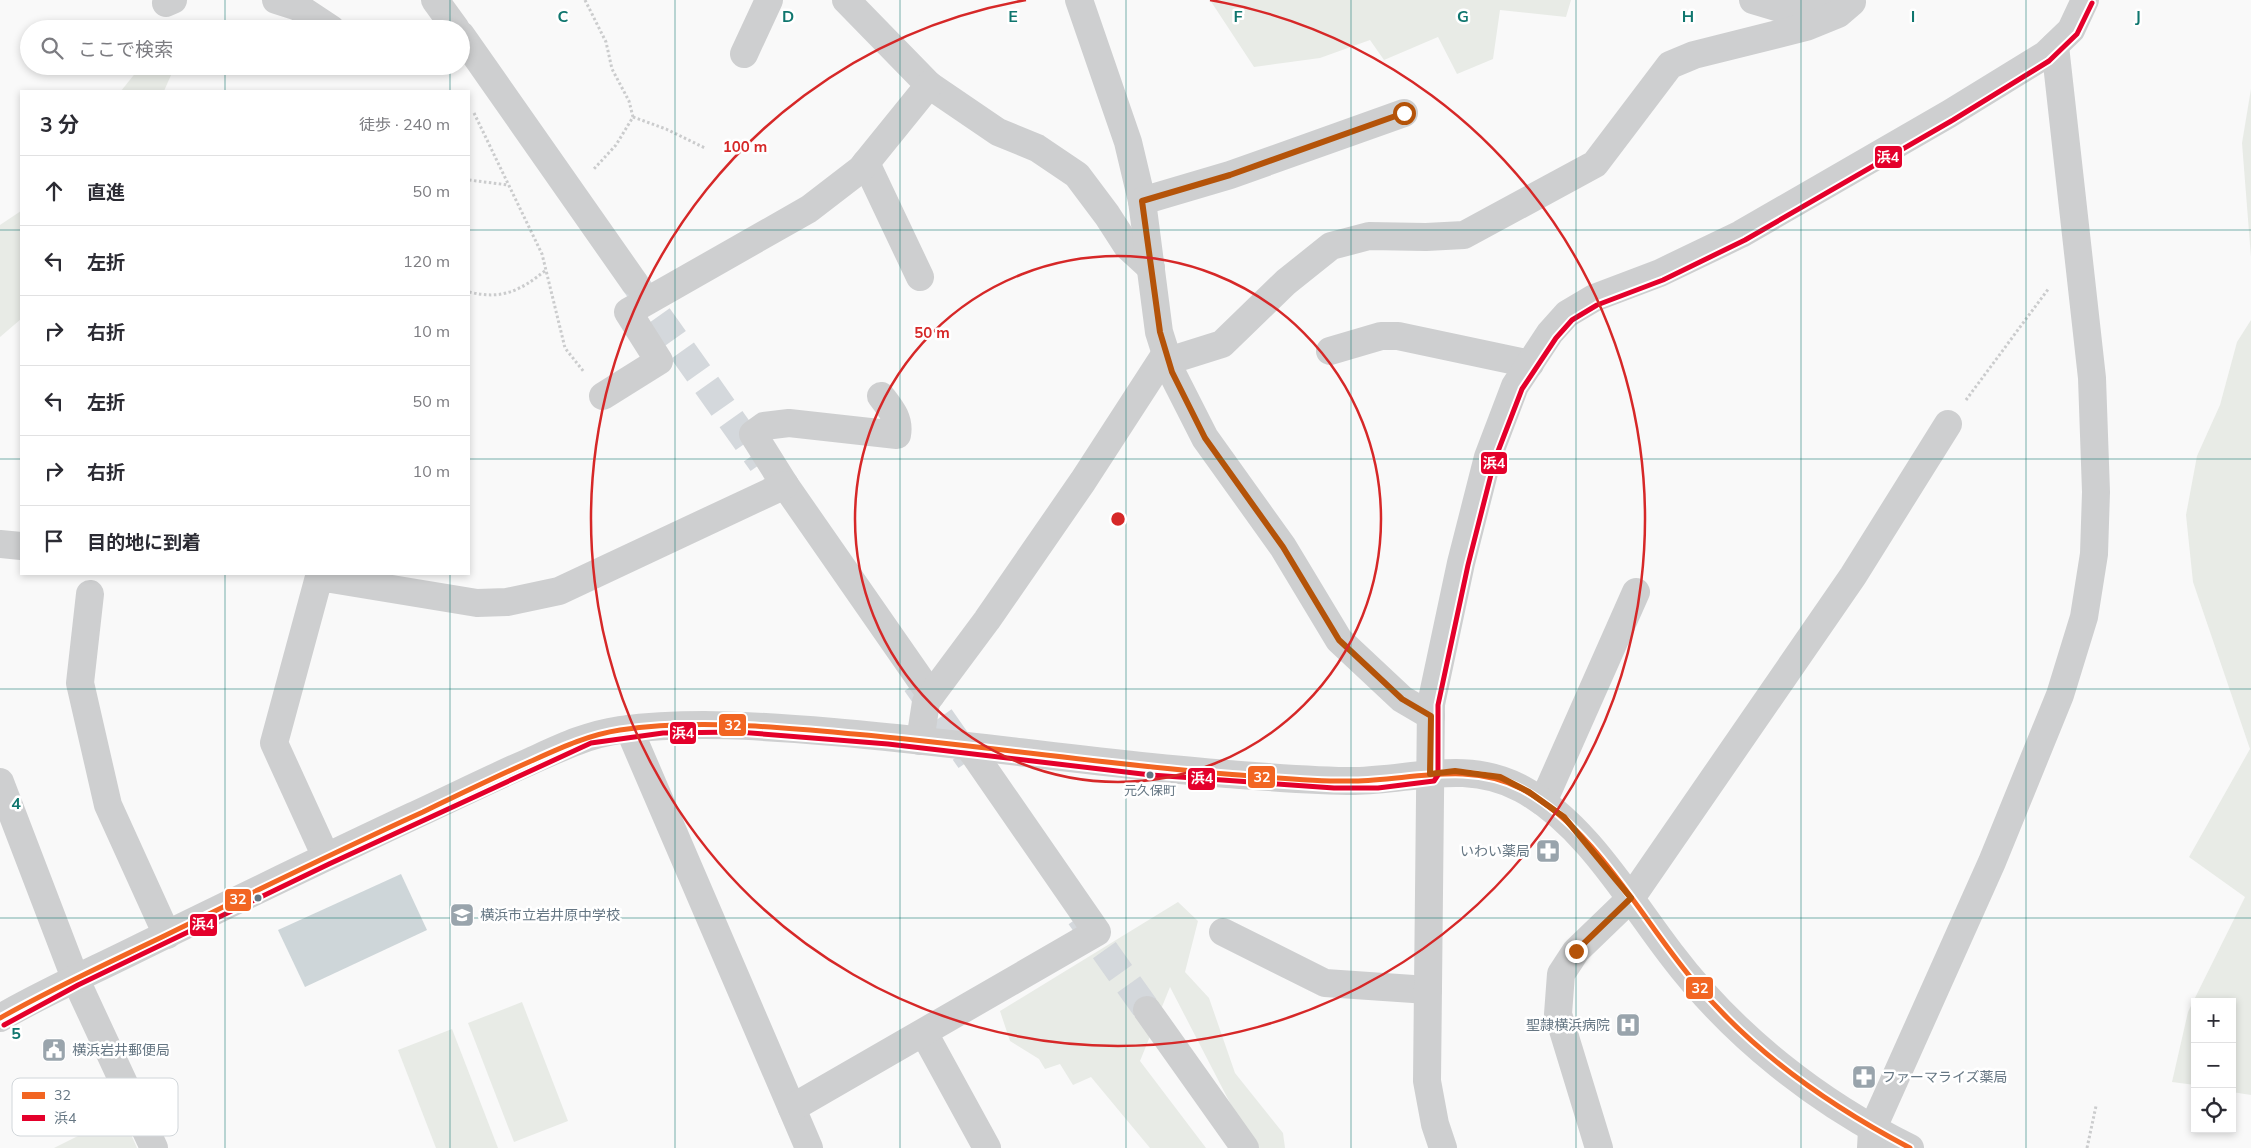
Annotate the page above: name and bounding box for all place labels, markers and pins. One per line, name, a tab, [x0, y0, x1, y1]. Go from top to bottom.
centre of rings	[1109, 510, 1127, 528]
marker: 元久保町	[1145, 770, 1155, 780]
place label: 元久保町	[1124, 782, 1176, 798]
pharmacy icon: いわい薬局	[1535, 838, 1561, 864]
place label: いわい薬局	[1460, 842, 1530, 860]
unlabelled marker	[253, 893, 263, 903]
school or university icon: 横浜市立岩井原中学校	[449, 902, 475, 928]
place label: 横浜市立岩井原中学校	[480, 906, 620, 924]
hospital icon: 聖隷横浜病院	[1615, 1012, 1641, 1038]
place label: 聖隷横浜病院	[1526, 1016, 1610, 1034]
public building icon: 横浜岩井郵便局	[41, 1037, 67, 1063]
place label: 横浜岩井郵便局	[72, 1041, 170, 1059]
pharmacy icon: ファーマライズ薬局	[1851, 1064, 1877, 1090]
place label: ファーマライズ薬局	[1882, 1068, 2008, 1086]

